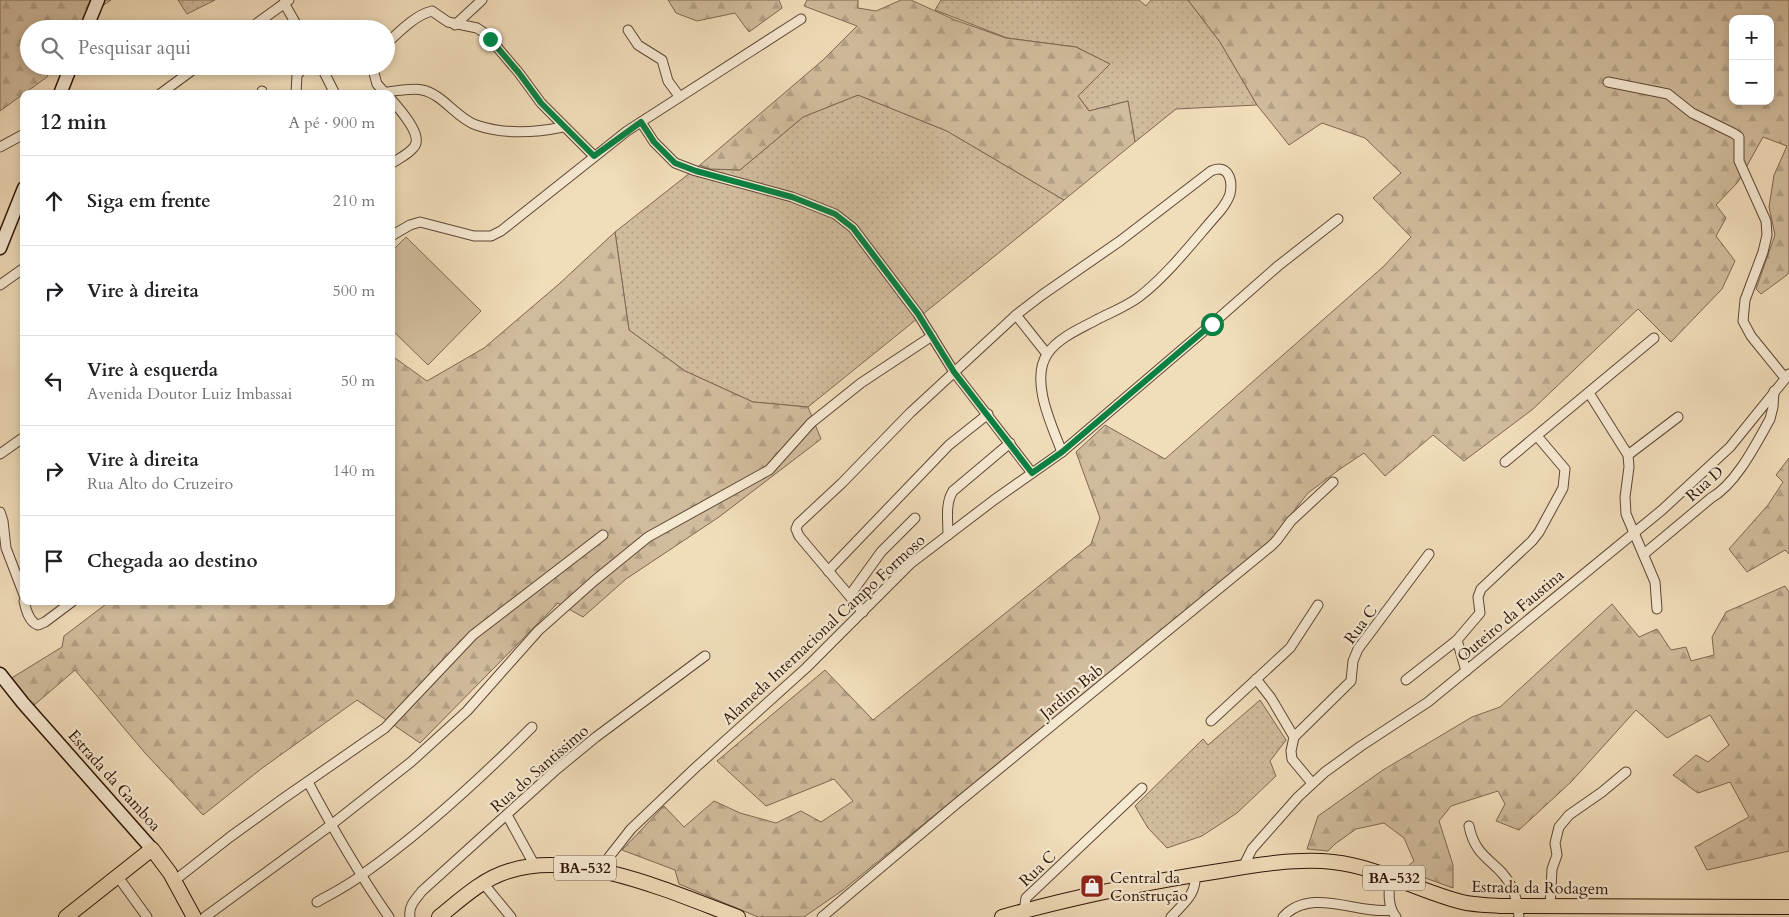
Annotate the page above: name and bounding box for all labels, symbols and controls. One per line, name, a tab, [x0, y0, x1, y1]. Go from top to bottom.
map controls	[1729, 15, 1774, 105]
button: +	[1729, 15, 1774, 60]
search box	[20, 20, 395, 75]
route end	[479, 28, 502, 51]
icon: search	[38, 34, 66, 62]
text: Pesquisar aqui	[78, 35, 191, 61]
button: −	[1729, 60, 1774, 105]
text: 12 min	[40, 108, 107, 137]
text: A pé · 900 m	[288, 112, 375, 134]
icon: ahead	[40, 187, 68, 215]
text: Siga em frente	[87, 188, 211, 214]
text: 210 m	[333, 190, 375, 212]
icon: right	[40, 277, 68, 305]
text: Vire à direita	[87, 278, 199, 304]
text: 500 m	[333, 280, 375, 302]
route start	[1201, 313, 1224, 336]
text: Vire à esquerda	[87, 357, 218, 383]
icon: left	[40, 367, 68, 395]
text: 50 m	[341, 370, 375, 392]
text: Avenida Doutor Luiz Imbassai	[87, 383, 292, 405]
text: Vire à direita	[87, 447, 199, 473]
icon: right	[40, 457, 68, 485]
text: 140 m	[333, 460, 375, 482]
street label: Rua D	[1681, 461, 1728, 507]
text: Rua Alto do Cruzeiro	[87, 473, 233, 495]
street label: Alameda Internacional Campo Formoso	[717, 529, 930, 730]
icon: arrive	[40, 547, 68, 575]
text: Chegada ao destino	[87, 548, 258, 574]
street label: Outeiro da Faustina	[1452, 564, 1569, 667]
street label: Rua C	[1339, 601, 1382, 649]
street label: Jardim Bab	[1034, 660, 1108, 725]
street label: Rua do Santissimo	[486, 720, 594, 818]
street label: Estrada da Gamboa	[63, 725, 166, 836]
street label: Rua C	[1014, 846, 1061, 892]
road number: BA-532	[554, 856, 616, 880]
road number: BA-532	[1363, 866, 1425, 890]
place label: Central da Construção	[1110, 867, 1188, 907]
shop icon: Central da Construção	[1079, 873, 1105, 899]
street label: Estrada da Rodagem	[1471, 876, 1609, 900]

